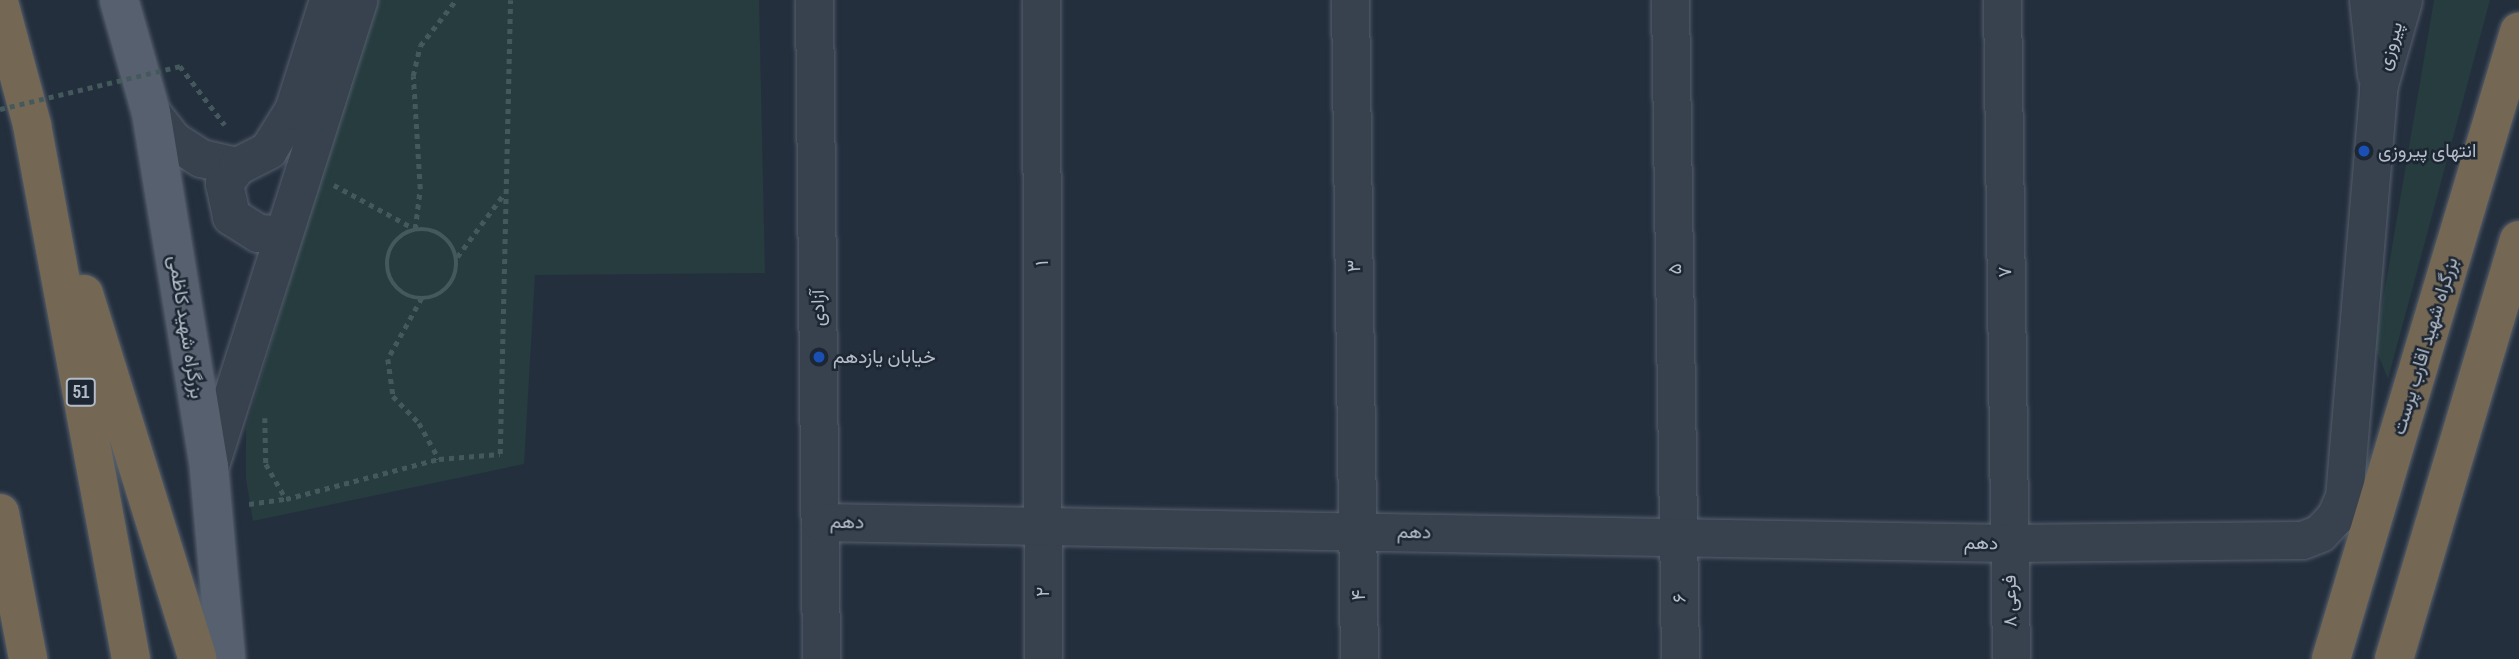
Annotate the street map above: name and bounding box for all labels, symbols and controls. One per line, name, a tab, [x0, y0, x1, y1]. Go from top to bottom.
street label: پیروزی	[2372, 19, 2408, 73]
place label: انتهای پیروزی	[2378, 140, 2476, 162]
marker: انتهای پیروزی	[2356, 143, 2372, 159]
street label: بزرگراه شهید کاظمی	[163, 254, 209, 400]
street label: بزرگراه شهید اقارب پرست	[2387, 255, 2463, 437]
street label: ۱	[1031, 260, 1053, 266]
street label: ۳	[1342, 260, 1366, 272]
street label: ۵	[1664, 263, 1686, 275]
street label: ۷	[1994, 266, 2016, 278]
street label: آزادی	[806, 290, 830, 326]
place label: خیابان یازدهم	[833, 346, 936, 368]
marker: خیابان یازدهم	[811, 349, 827, 365]
road number: 51	[65, 378, 97, 406]
street label: دهم	[830, 510, 864, 534]
street label: دهم	[1397, 520, 1431, 544]
street label: دهم	[1964, 531, 1998, 555]
street label: فرعی ۸	[1998, 575, 2022, 627]
street label: ۲	[1032, 587, 1054, 597]
street label: ۴	[1348, 590, 1370, 600]
street label: ۶	[1669, 593, 1691, 603]

